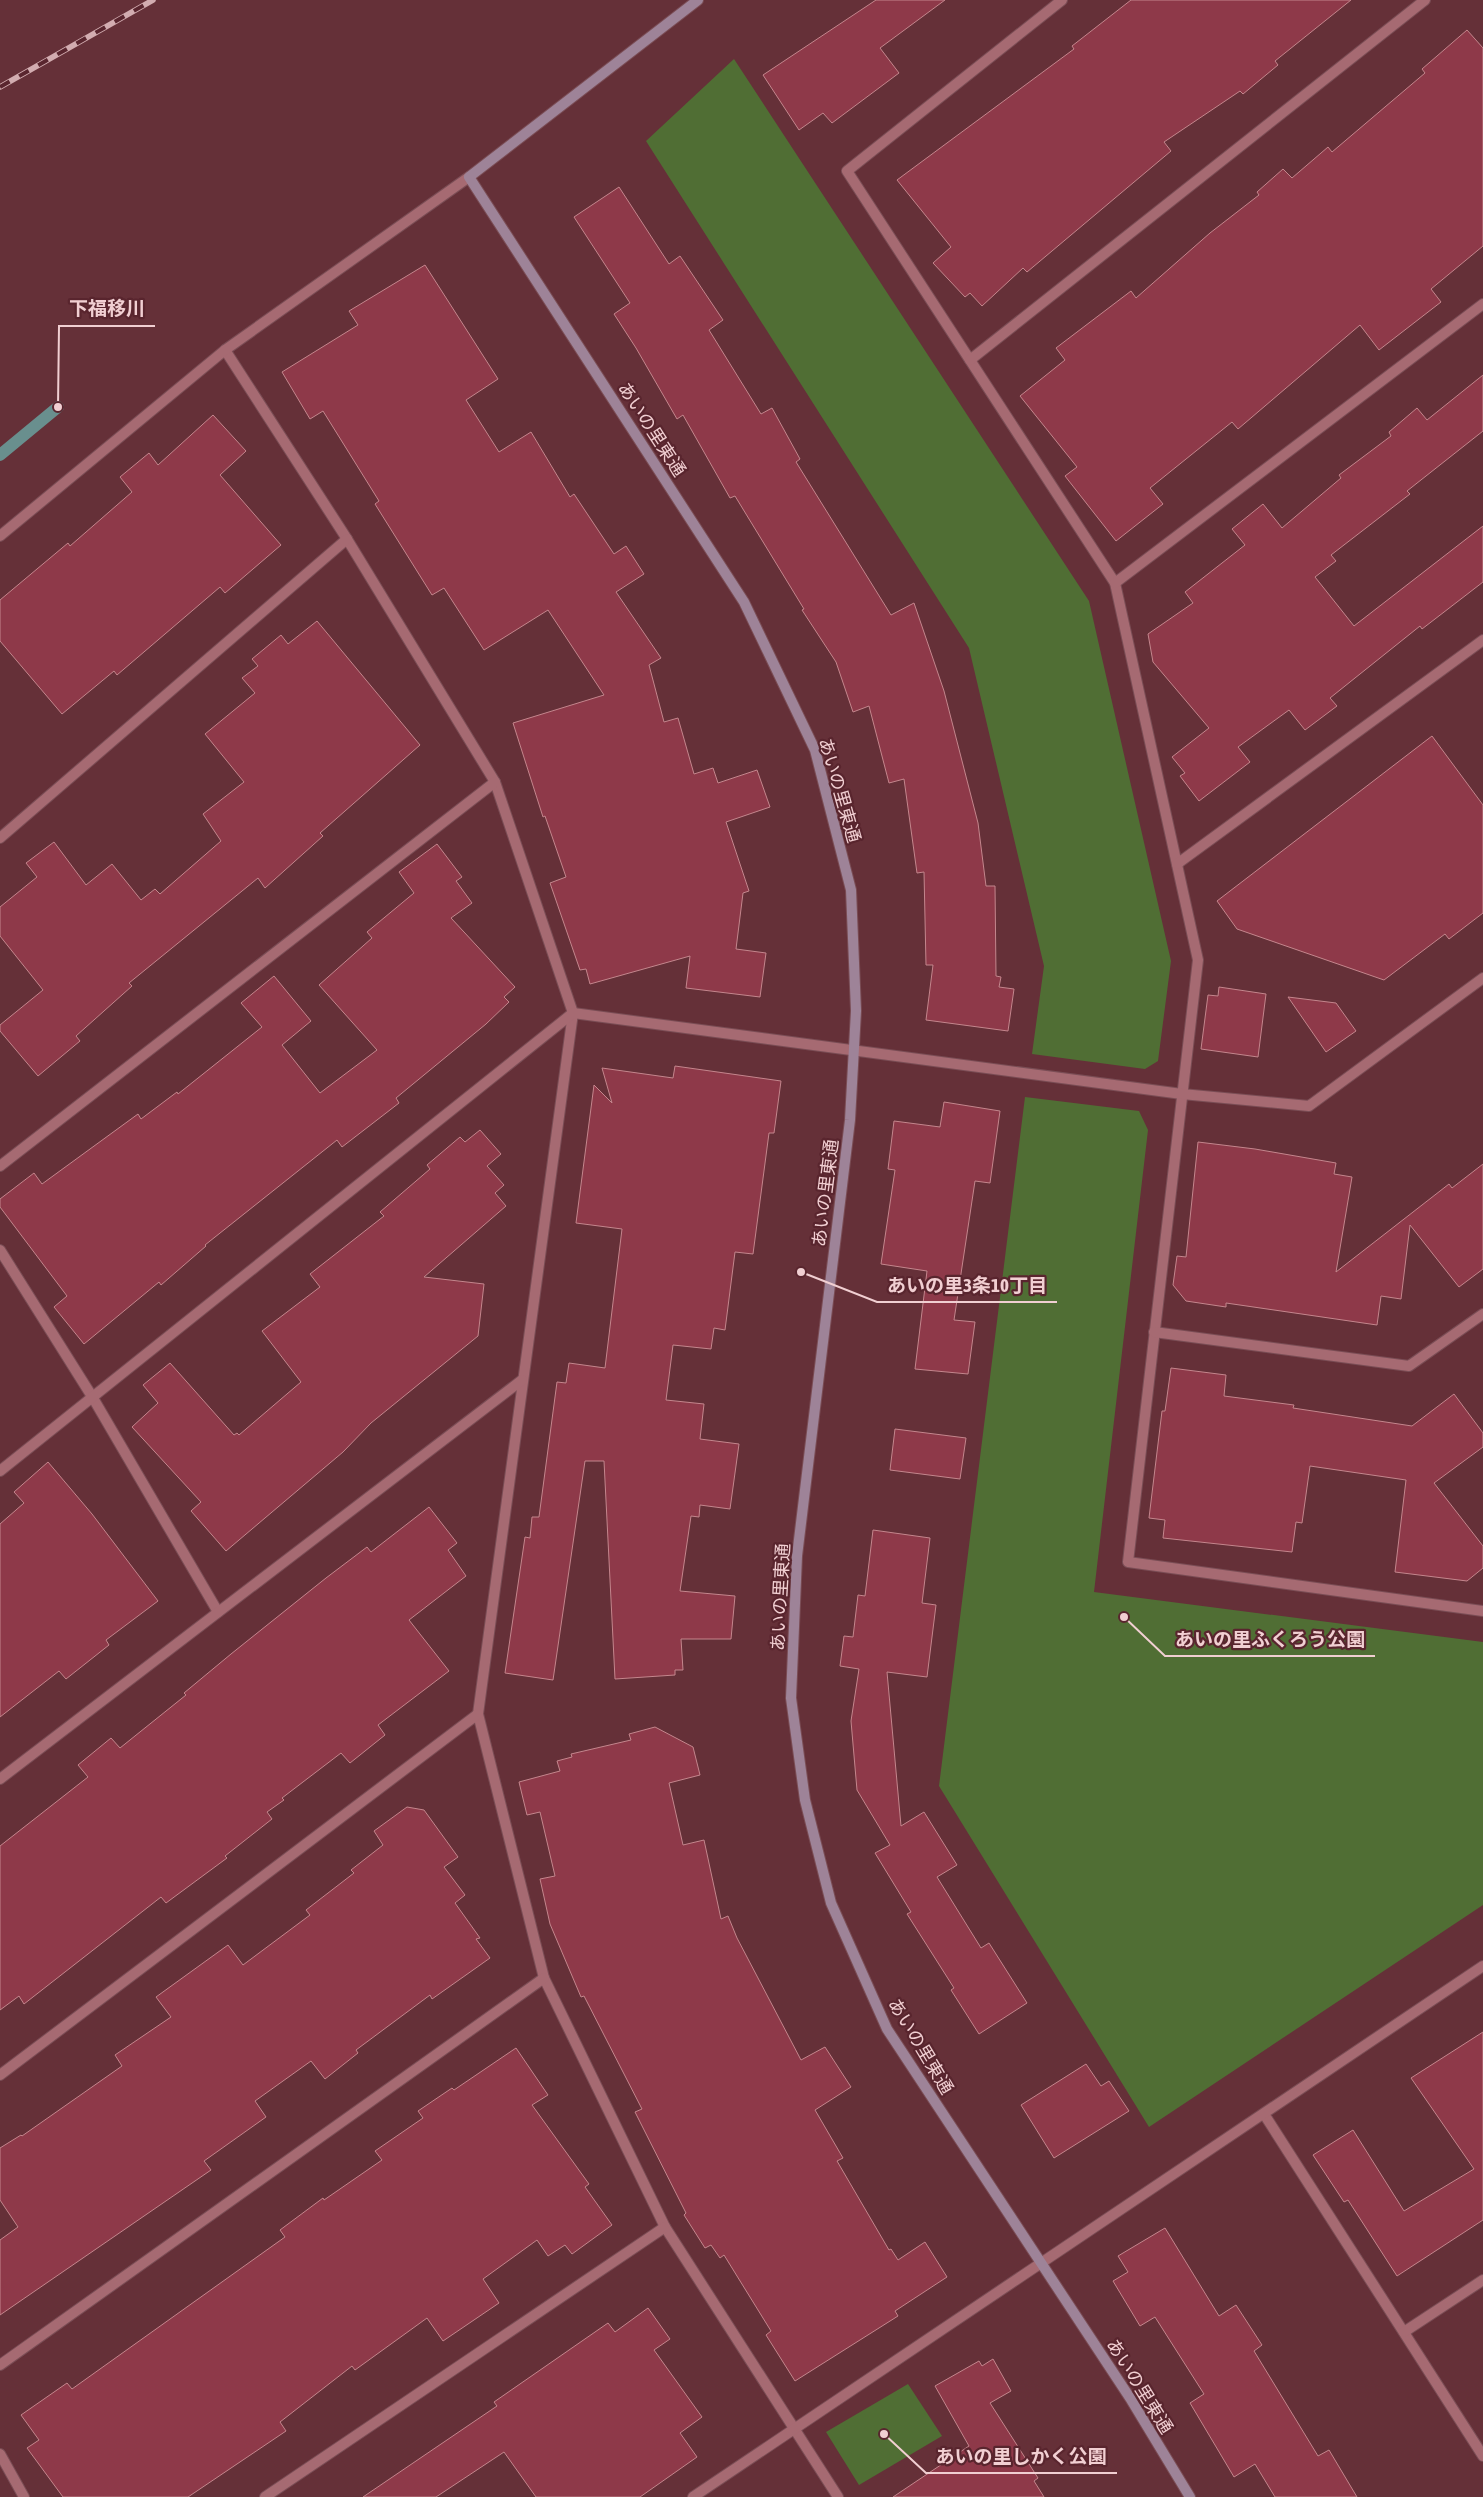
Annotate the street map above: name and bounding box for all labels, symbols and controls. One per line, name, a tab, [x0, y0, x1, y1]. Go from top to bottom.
callout: 下福移川	[59, 292, 155, 326]
text: 下福移川	[69, 297, 145, 319]
street label: あいの里東通	[614, 378, 690, 480]
street label: あいの里東通	[815, 735, 865, 845]
street label: あいの里東通	[808, 1138, 842, 1248]
callout: あいの里3条10丁目	[877, 1268, 1057, 1302]
text: あいの里3条10丁目	[887, 1274, 1047, 1296]
street label: あいの里東通	[767, 1543, 793, 1651]
callout: あいの里ふくろう公園	[1165, 1622, 1375, 1656]
text: あいの里ふくろう公園	[1175, 1628, 1365, 1650]
street label: あいの里東通	[884, 1994, 958, 2098]
street label: あいの里東通	[1102, 2335, 1178, 2437]
callout: あいの里しかく公園	[926, 2439, 1117, 2473]
text: あいの里しかく公園	[935, 2445, 1107, 2467]

